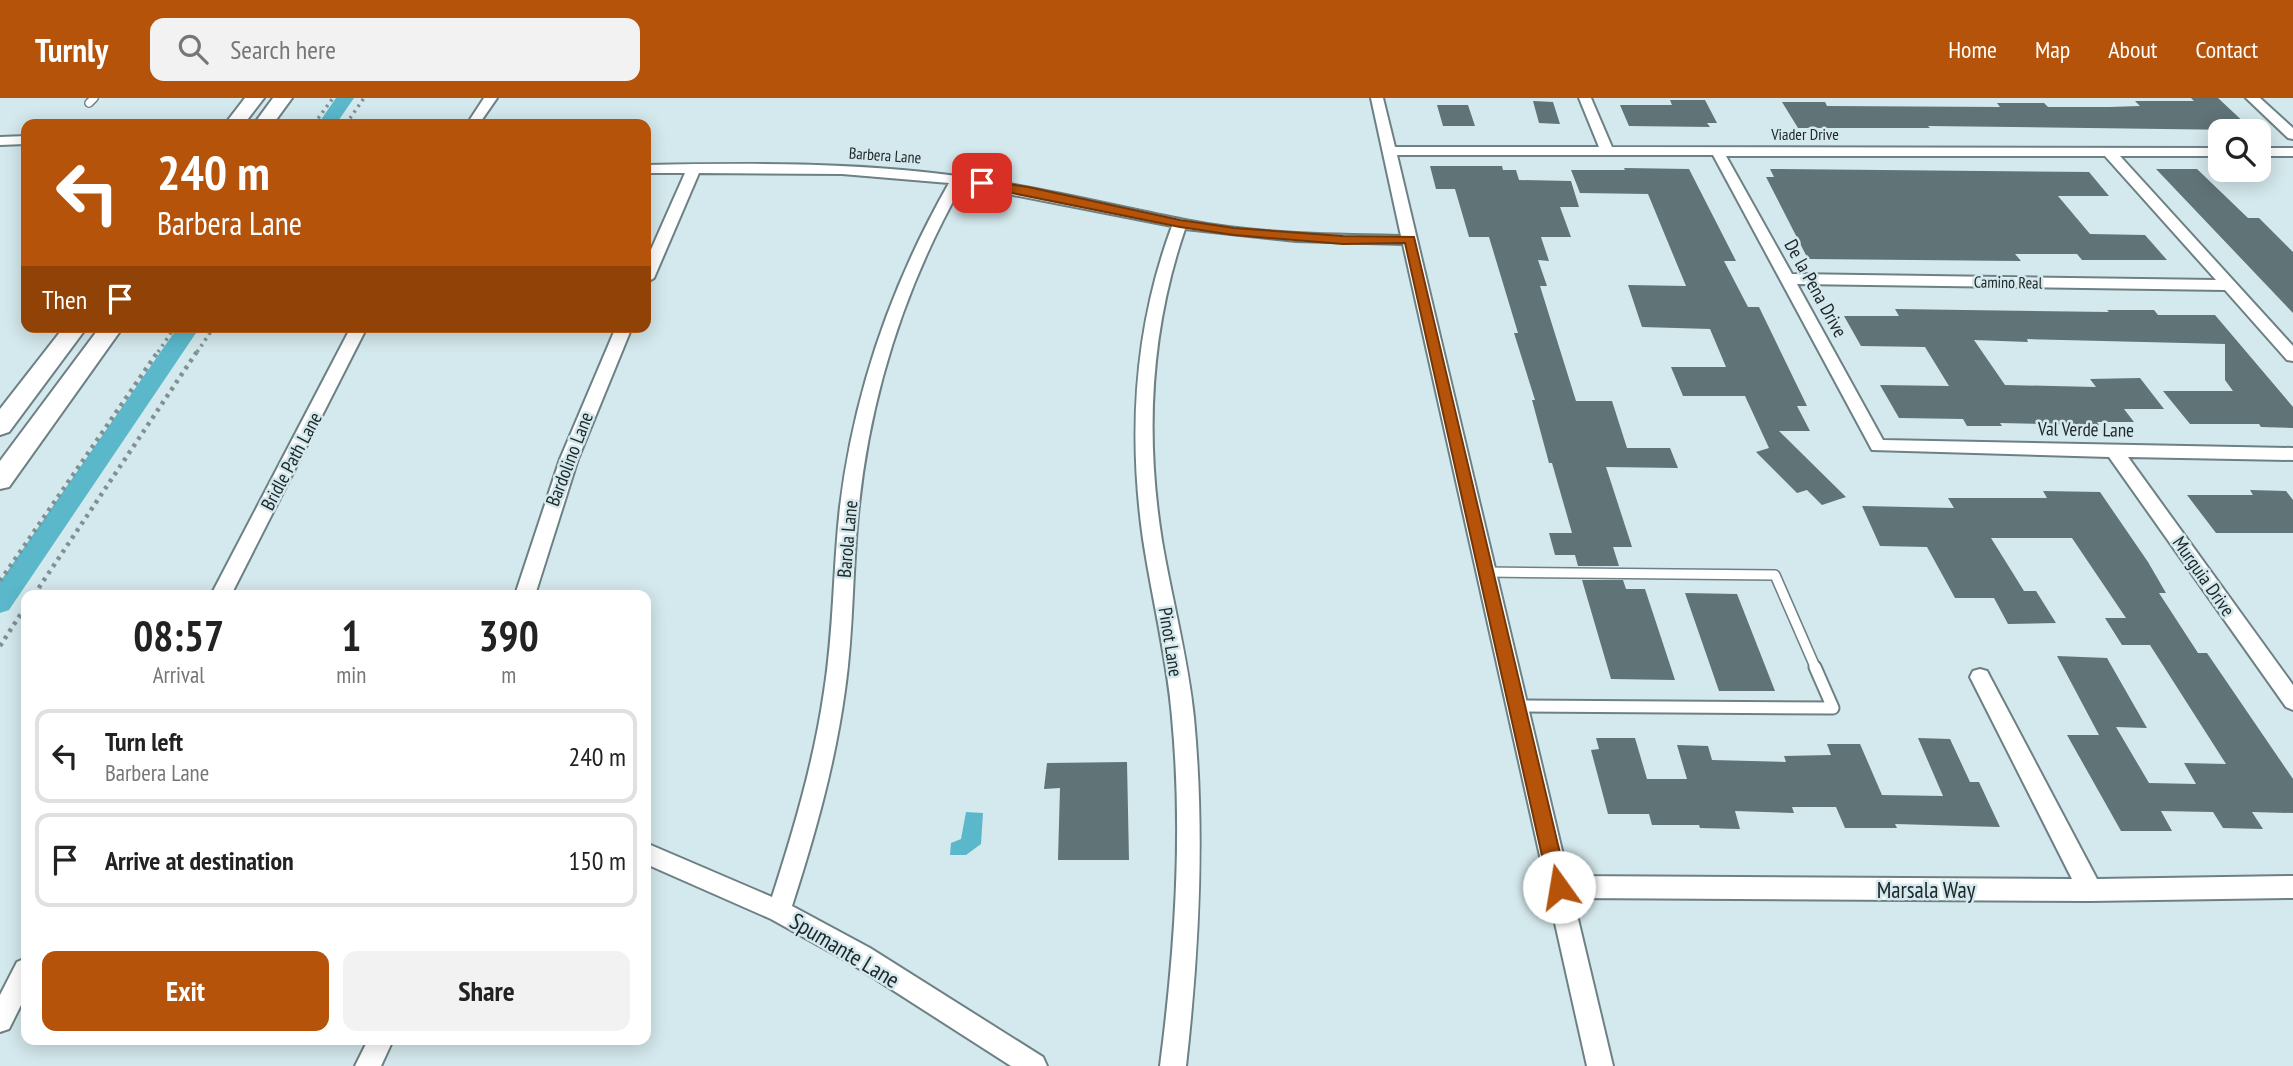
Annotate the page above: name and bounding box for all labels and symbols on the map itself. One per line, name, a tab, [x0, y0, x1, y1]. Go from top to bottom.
street label: Viader Drive	[1770, 124, 1839, 144]
street label: Barbera Lane	[848, 142, 922, 168]
pin	[952, 153, 1012, 213]
street label: De la Pena Drive	[1779, 235, 1853, 341]
street label: Camino Real	[1974, 271, 2043, 293]
street label: Bridle Path Lane	[255, 408, 327, 514]
street label: Bardolino Lane	[540, 408, 598, 509]
street label: Val Verde Lane	[2037, 416, 2134, 442]
street label: Barola Lane	[832, 499, 862, 579]
street label: Murguia Drive	[2168, 531, 2240, 621]
street label: Pinot Lane	[1154, 606, 1188, 679]
position arrow	[1522, 850, 1596, 924]
street label: Marsala Way	[1877, 875, 1976, 904]
street label: Spumante Lane	[785, 906, 905, 994]

